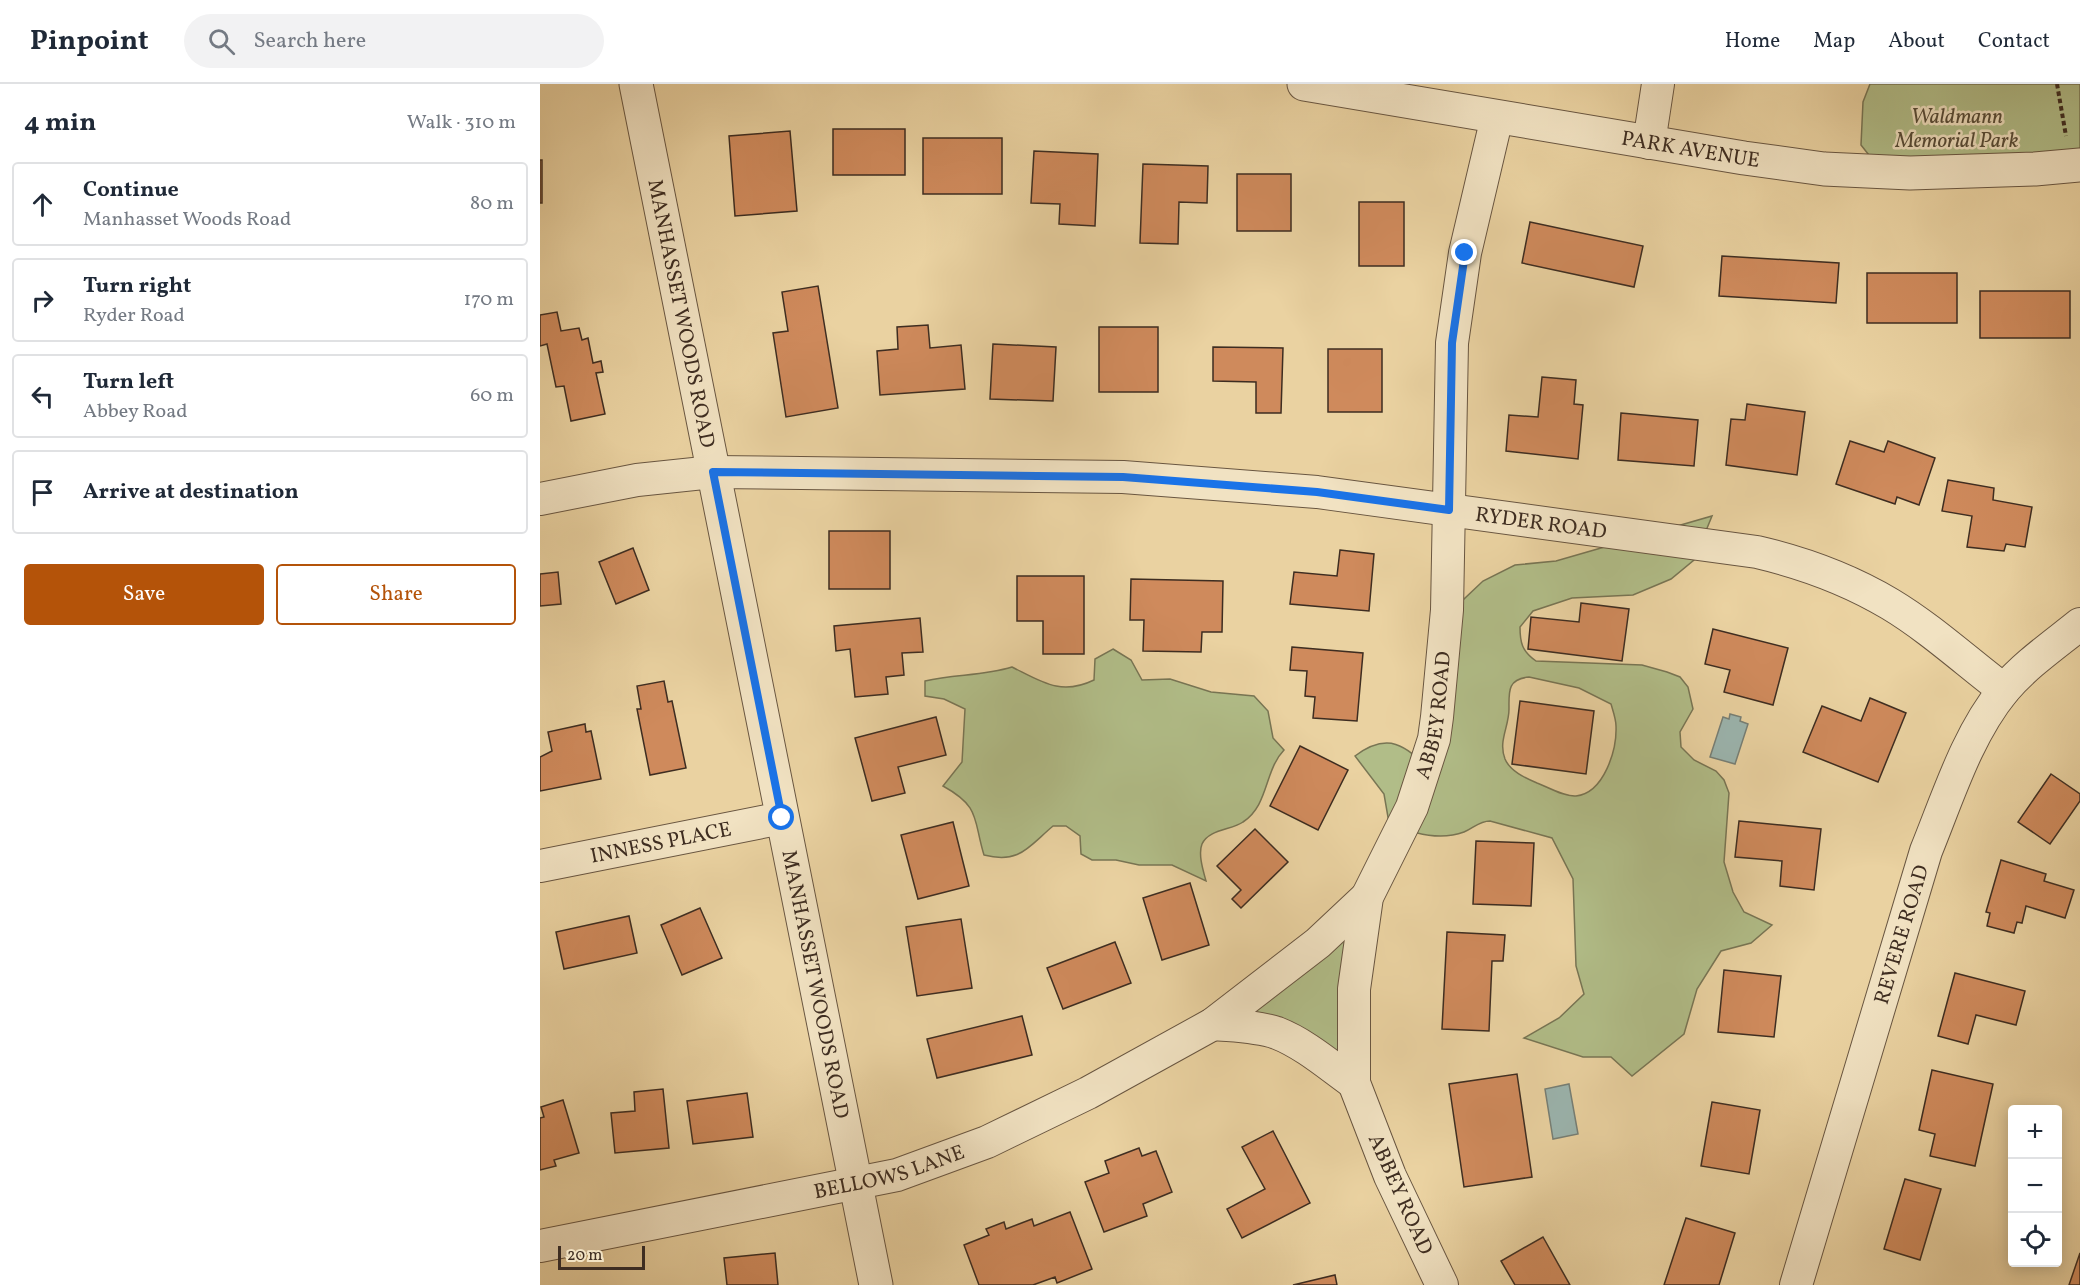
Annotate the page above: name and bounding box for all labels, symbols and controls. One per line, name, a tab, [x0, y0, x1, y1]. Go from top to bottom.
search box	[184, 14, 604, 68]
text: Pinpoint	[30, 22, 148, 61]
icon: search	[205, 25, 238, 58]
text: Search here	[253, 26, 366, 57]
text: Home	[1725, 27, 1780, 56]
text: Map	[1813, 27, 1855, 56]
text: About	[1888, 27, 1945, 56]
text: Contact	[1978, 27, 2050, 56]
park label: Waldmann Memorial Park	[1895, 103, 2019, 156]
text: 4 min	[24, 105, 96, 141]
text: Walk · 310 m	[407, 109, 516, 137]
street label: PARK AVENUE	[1619, 125, 1761, 176]
text: Continue	[83, 175, 179, 206]
street label: MANHASSET WOODS ROAD	[639, 177, 721, 451]
icon: ahead	[26, 188, 59, 221]
text: 80 m	[470, 190, 514, 218]
text: Manhasset Woods Road	[83, 206, 291, 234]
route end	[1451, 239, 1477, 265]
text: Turn right	[83, 271, 191, 302]
icon: right	[26, 284, 59, 317]
text: 170 m	[464, 286, 514, 314]
text: Ryder Road	[83, 302, 185, 330]
text: Turn left	[83, 367, 174, 398]
icon: left	[26, 380, 59, 413]
text: 60 m	[470, 382, 514, 410]
text: Abbey Road	[83, 398, 187, 426]
icon: arrive	[26, 476, 59, 509]
text: Arrive at destination	[83, 477, 299, 508]
street label: RYDER ROAD	[1473, 501, 1608, 547]
button: Save	[24, 564, 264, 625]
button: Share	[276, 564, 516, 625]
street label: ABBEY ROAD	[1409, 650, 1459, 783]
route start	[768, 804, 794, 830]
street label: INNESS PLACE	[588, 815, 734, 872]
street label: MANHASSET WOODS ROAD	[773, 848, 855, 1121]
street label: REVERE ROAD	[1868, 862, 1937, 1008]
map controls	[2008, 1105, 2062, 1267]
button: +	[2008, 1105, 2062, 1159]
street label: ABBEY ROAD	[1360, 1130, 1439, 1260]
street label: BELLOWS LANE	[811, 1138, 969, 1207]
button: −	[2008, 1159, 2062, 1213]
button: locate	[2008, 1213, 2062, 1267]
scale bar	[558, 1243, 645, 1270]
text: 20 m	[567, 1245, 602, 1267]

